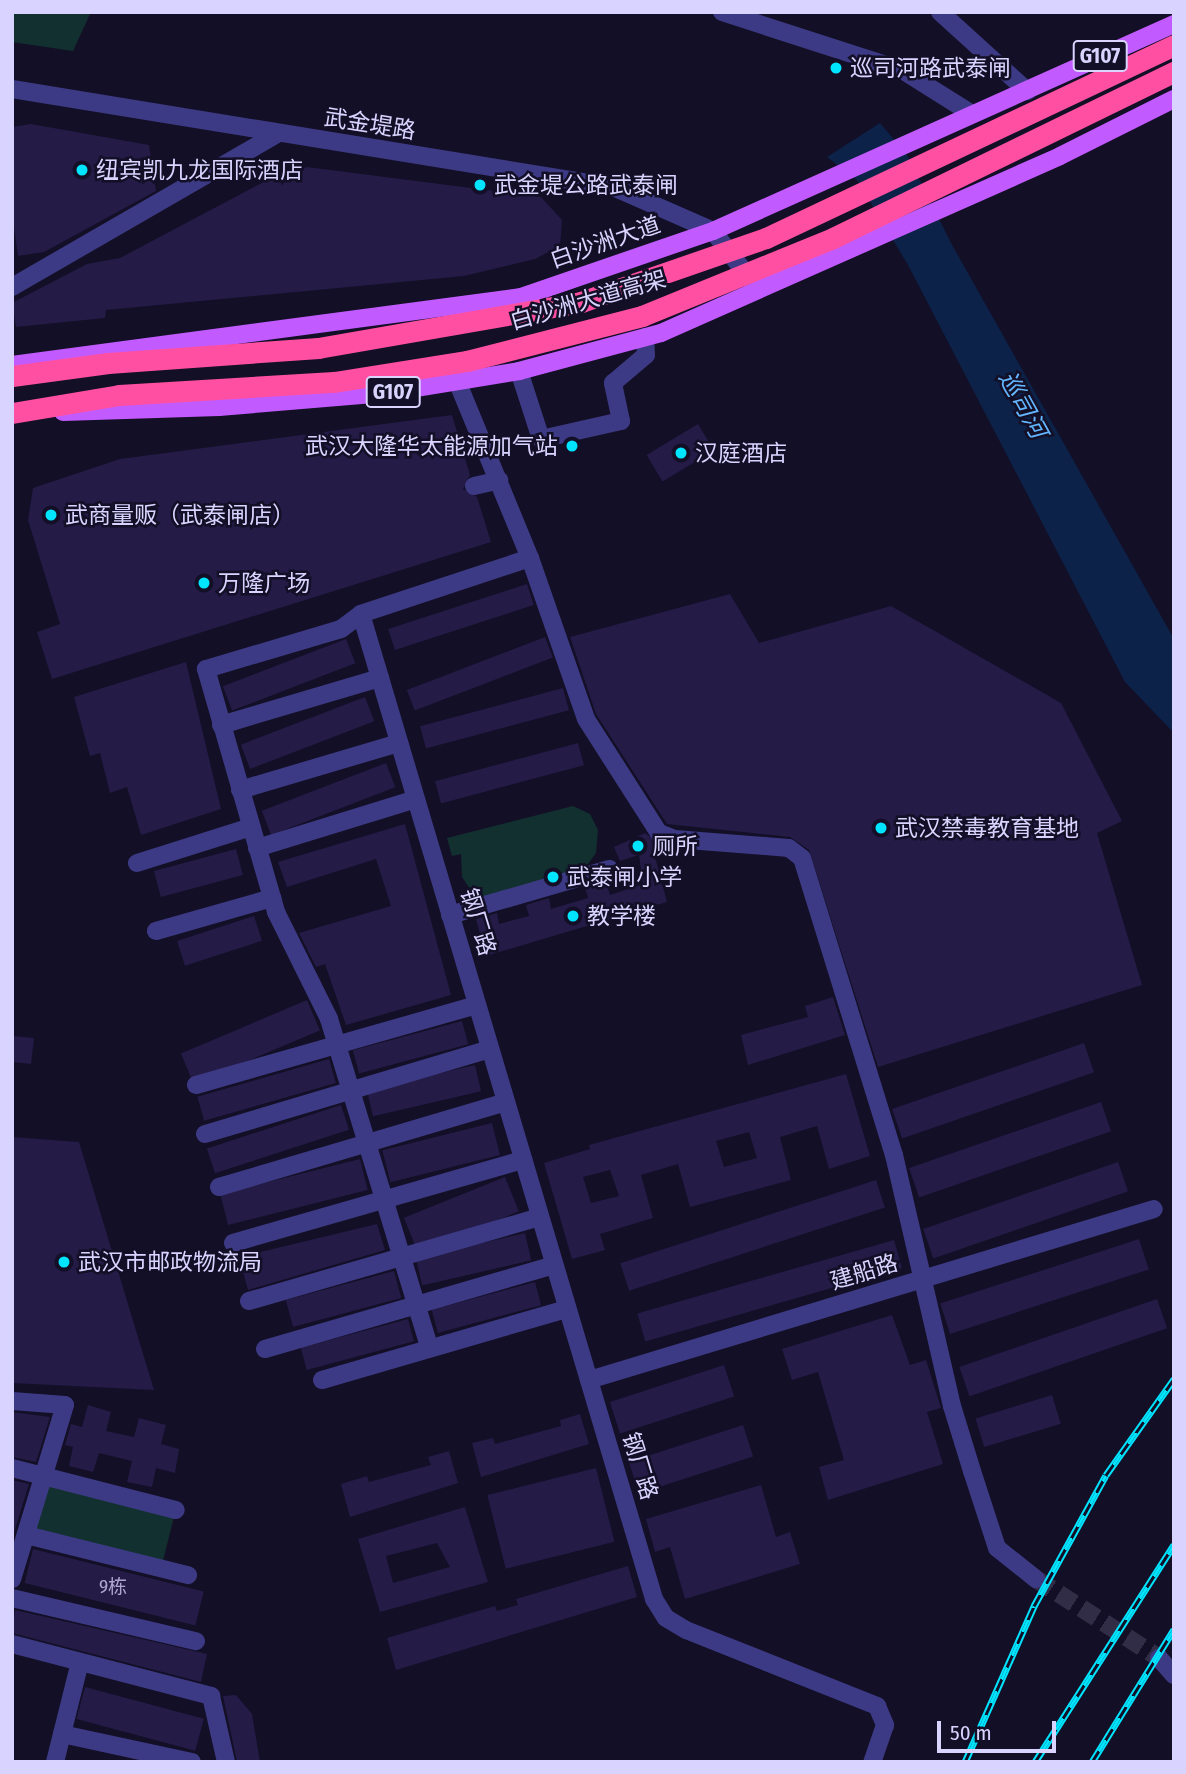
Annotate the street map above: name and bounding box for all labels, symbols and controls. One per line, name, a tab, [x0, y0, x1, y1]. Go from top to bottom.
road number: G107	[1072, 38, 1128, 74]
place label: 巡司河路武泰闸	[850, 54, 1011, 82]
marker: 巡司河路武泰闸	[828, 60, 844, 76]
street label: 武金堤路	[322, 103, 418, 145]
place label: 纽宾凯九龙国际酒店	[96, 156, 303, 184]
marker: 纽宾凯九龙国际酒店	[74, 162, 90, 178]
place label: 武金堤公路武泰闸	[494, 171, 678, 199]
marker: 武金堤公路武泰闸	[472, 177, 488, 193]
street label: 白沙洲大道	[546, 210, 664, 274]
street label: 白沙洲大道高架	[507, 265, 669, 335]
water label: 巡司河	[992, 367, 1052, 443]
road number: G107	[365, 374, 421, 410]
place label: 武汉大隆华太能源加气站	[305, 432, 558, 460]
marker: 武汉大隆华太能源加气站	[564, 438, 580, 454]
place label: 汉庭酒店	[695, 439, 787, 467]
marker: 汉庭酒店	[673, 445, 689, 461]
place label: 武商量贩（武泰闸店）	[65, 501, 295, 529]
marker: 武商量贩（武泰闸店）	[43, 507, 59, 523]
place label: 万隆广场	[218, 569, 310, 597]
marker: 万隆广场	[196, 575, 212, 591]
place label: 武汉禁毒教育基地	[895, 814, 1079, 842]
marker: 武汉禁毒教育基地	[873, 820, 889, 836]
place label: 厕所	[652, 832, 698, 860]
marker: 厕所	[630, 838, 646, 854]
place label: 武泰闸小学	[567, 863, 682, 891]
marker: 武泰闸小学	[545, 869, 561, 885]
street label: 钢厂路	[455, 885, 501, 959]
place label: 教学楼	[587, 902, 656, 930]
marker: 教学楼	[565, 908, 581, 924]
place label: 武汉市邮政物流局	[78, 1248, 262, 1276]
street label: 建船路	[827, 1249, 901, 1295]
marker: 武汉市邮政物流局	[56, 1254, 72, 1270]
street label: 钢厂路	[617, 1429, 663, 1503]
house number: 9栋	[99, 1576, 127, 1598]
scale bar	[941, 1708, 1060, 1752]
text: 50 m	[950, 1720, 992, 1746]

